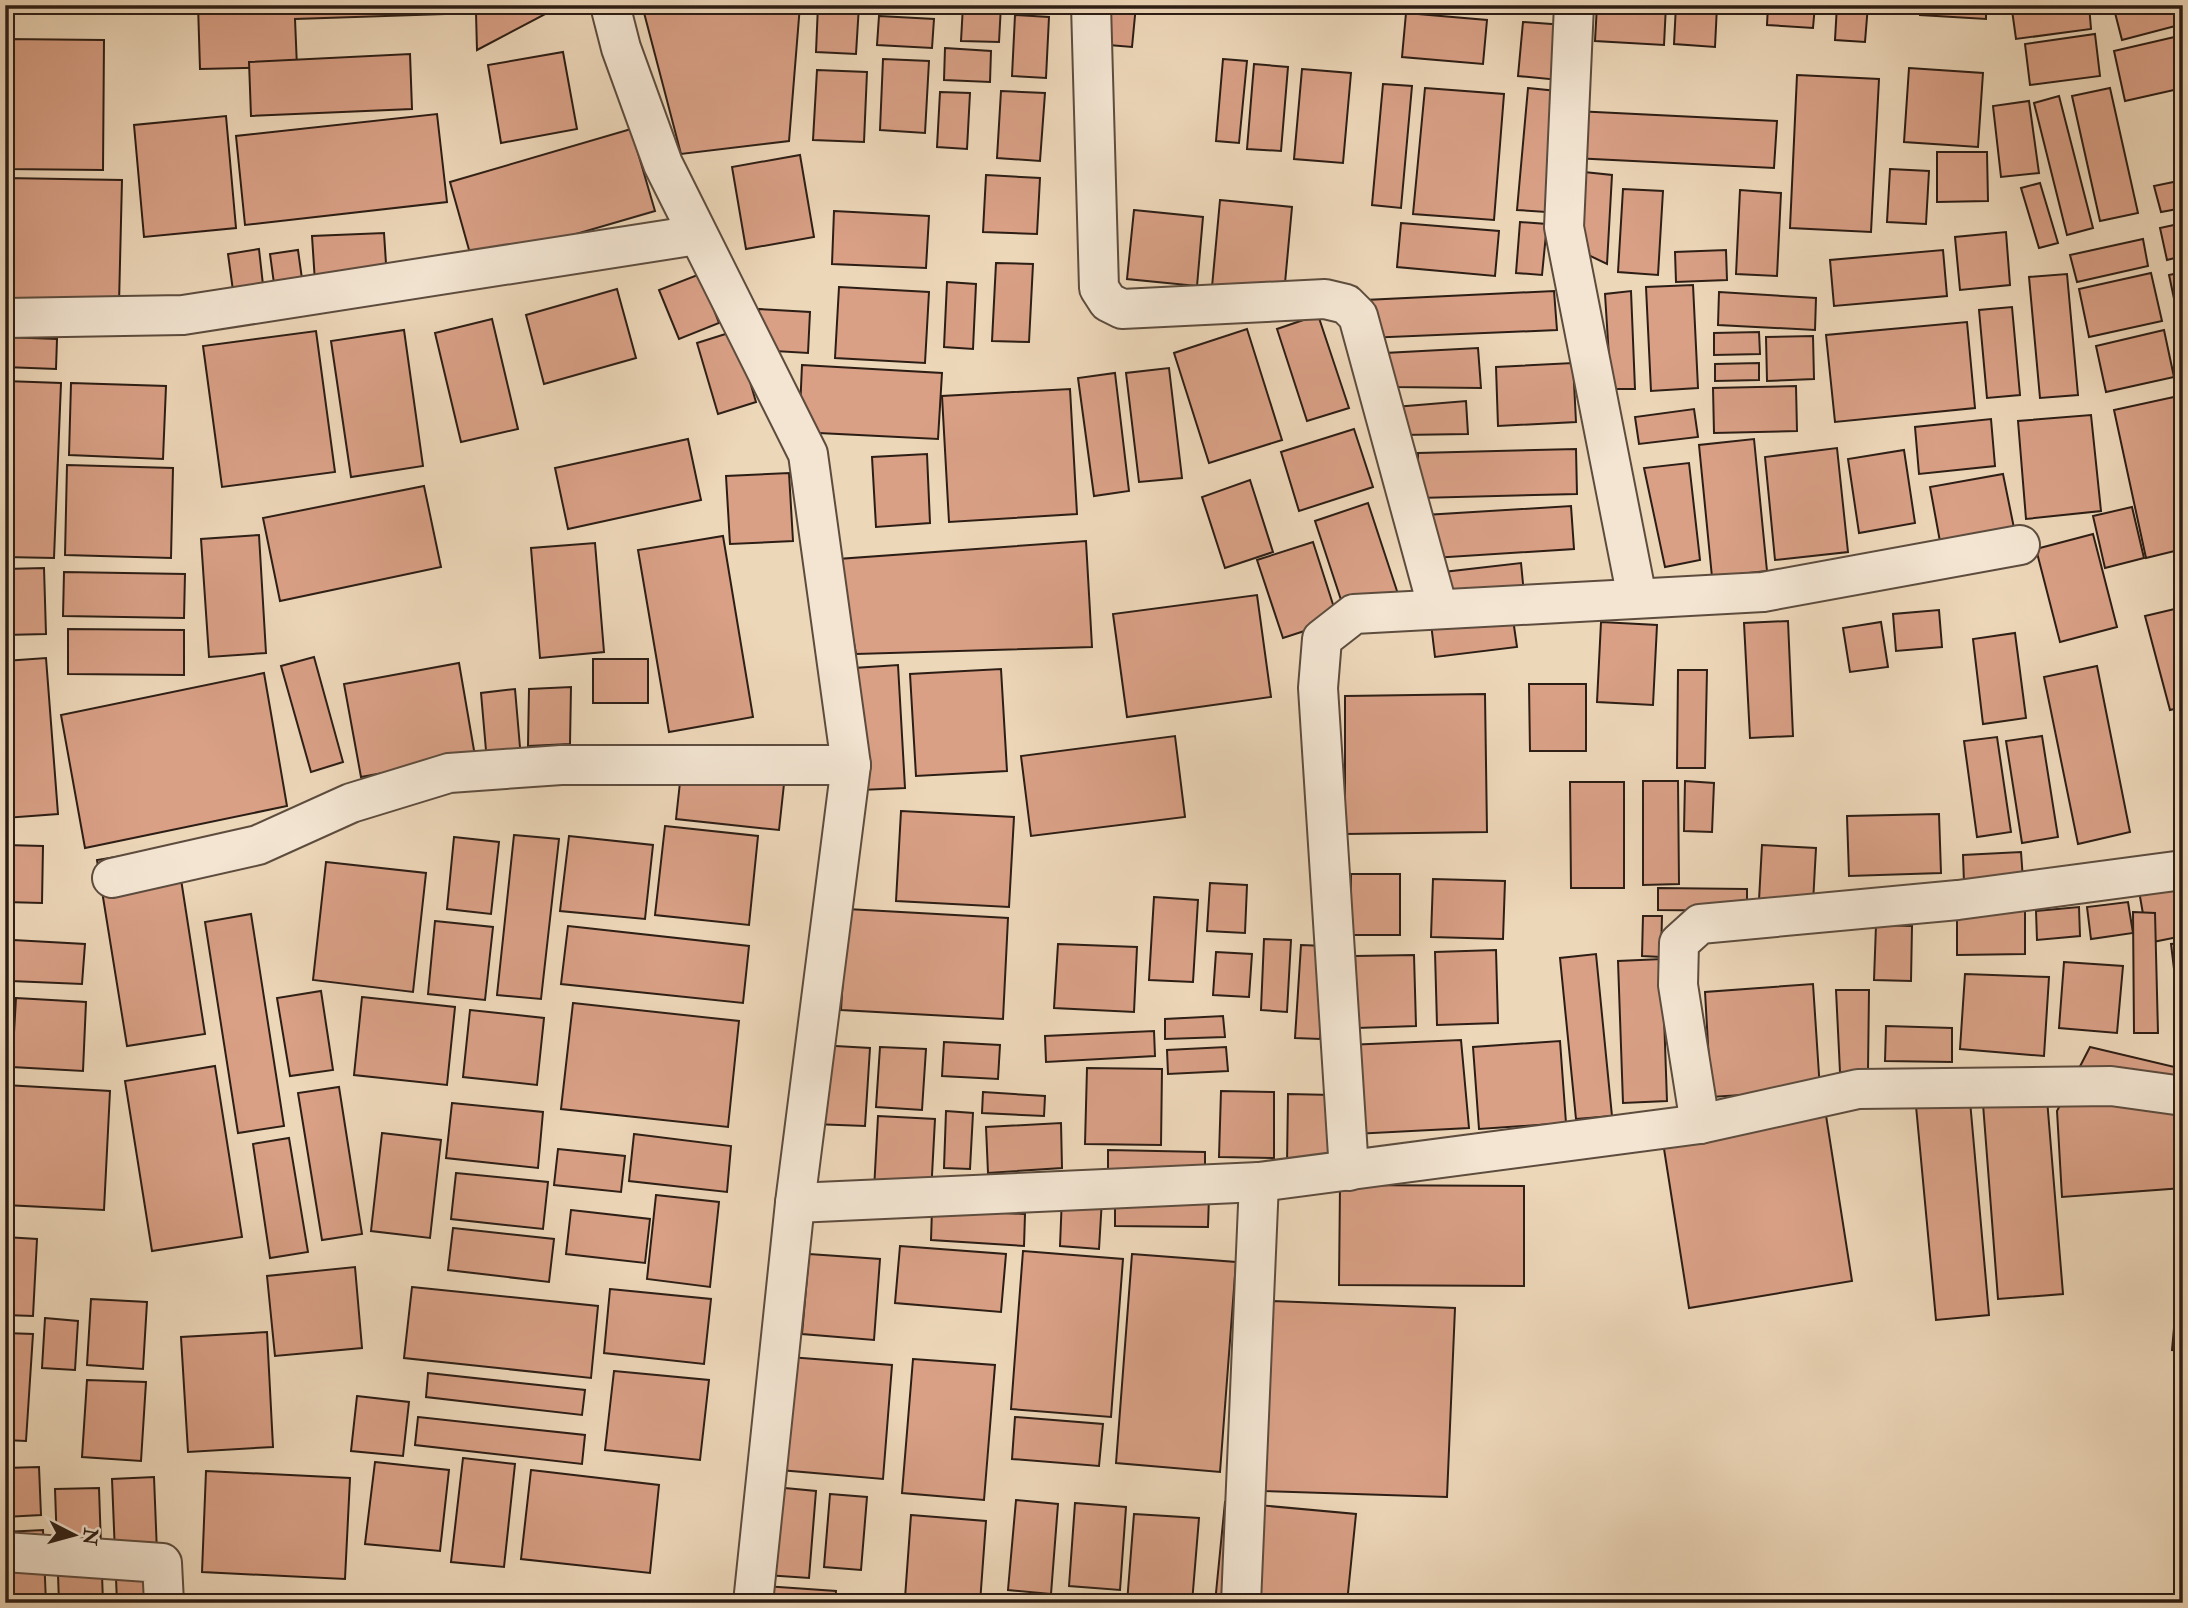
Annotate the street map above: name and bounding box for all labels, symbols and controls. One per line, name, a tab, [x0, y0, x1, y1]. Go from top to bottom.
north arrow	[38, 1500, 108, 1570]
text: N	[77, 1526, 103, 1547]

